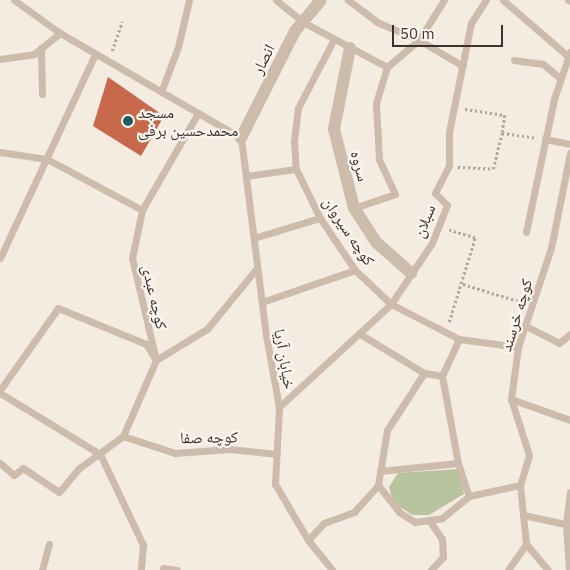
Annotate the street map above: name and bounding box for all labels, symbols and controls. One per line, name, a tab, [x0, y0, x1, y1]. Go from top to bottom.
scale bar	[395, 15, 506, 47]
text: 50 m	[400, 24, 435, 43]
street label: انصار	[247, 41, 279, 77]
place label: مسجد محمدحسین برفی	[138, 102, 238, 140]
marker: مسجد محمدحسین برفی	[122, 115, 134, 127]
street label: سروه	[347, 149, 373, 183]
street label: کوچه سیروان	[319, 193, 379, 269]
street label: سبلان	[409, 201, 439, 241]
street label: کوچه عبدی	[138, 263, 172, 331]
street label: کوچه خرسند	[496, 276, 536, 354]
street label: خیابان آریا	[270, 327, 300, 391]
street label: کوچه صفا	[180, 427, 238, 447]

